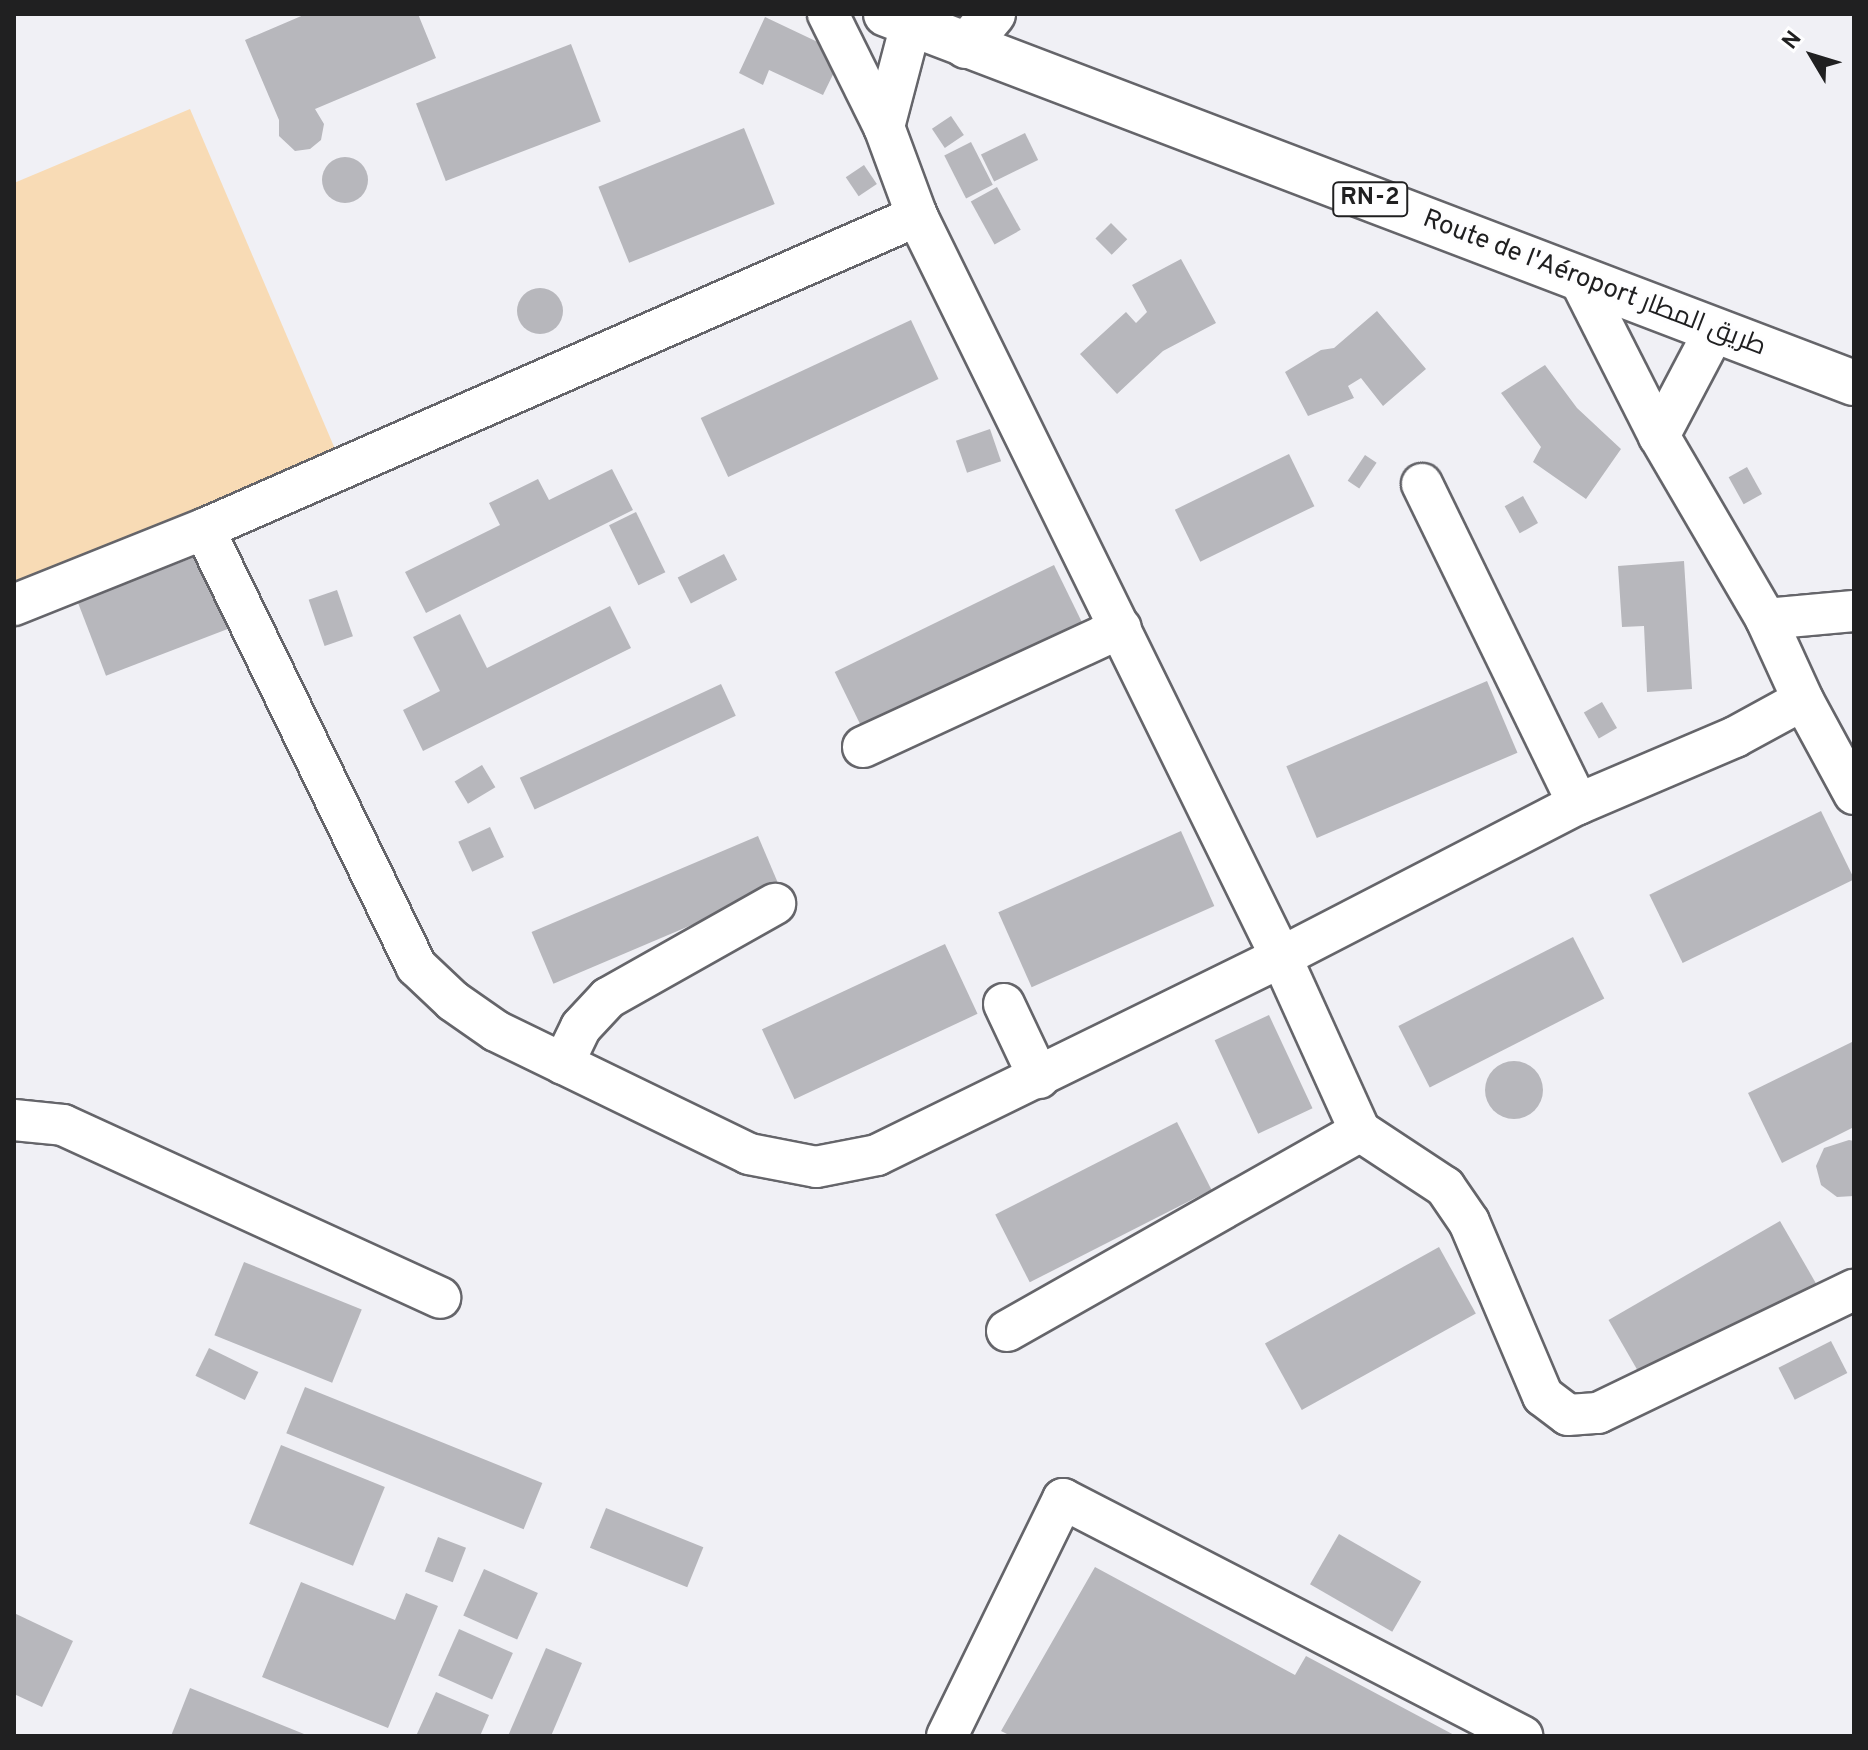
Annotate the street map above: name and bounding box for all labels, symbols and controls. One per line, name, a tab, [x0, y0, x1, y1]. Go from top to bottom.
north arrow	[1772, 16, 1852, 96]
text: N	[1777, 26, 1808, 55]
road number: RN-2	[1332, 179, 1408, 219]
street label: Route de l'Aéroport طريق المطار	[1418, 204, 1770, 364]

